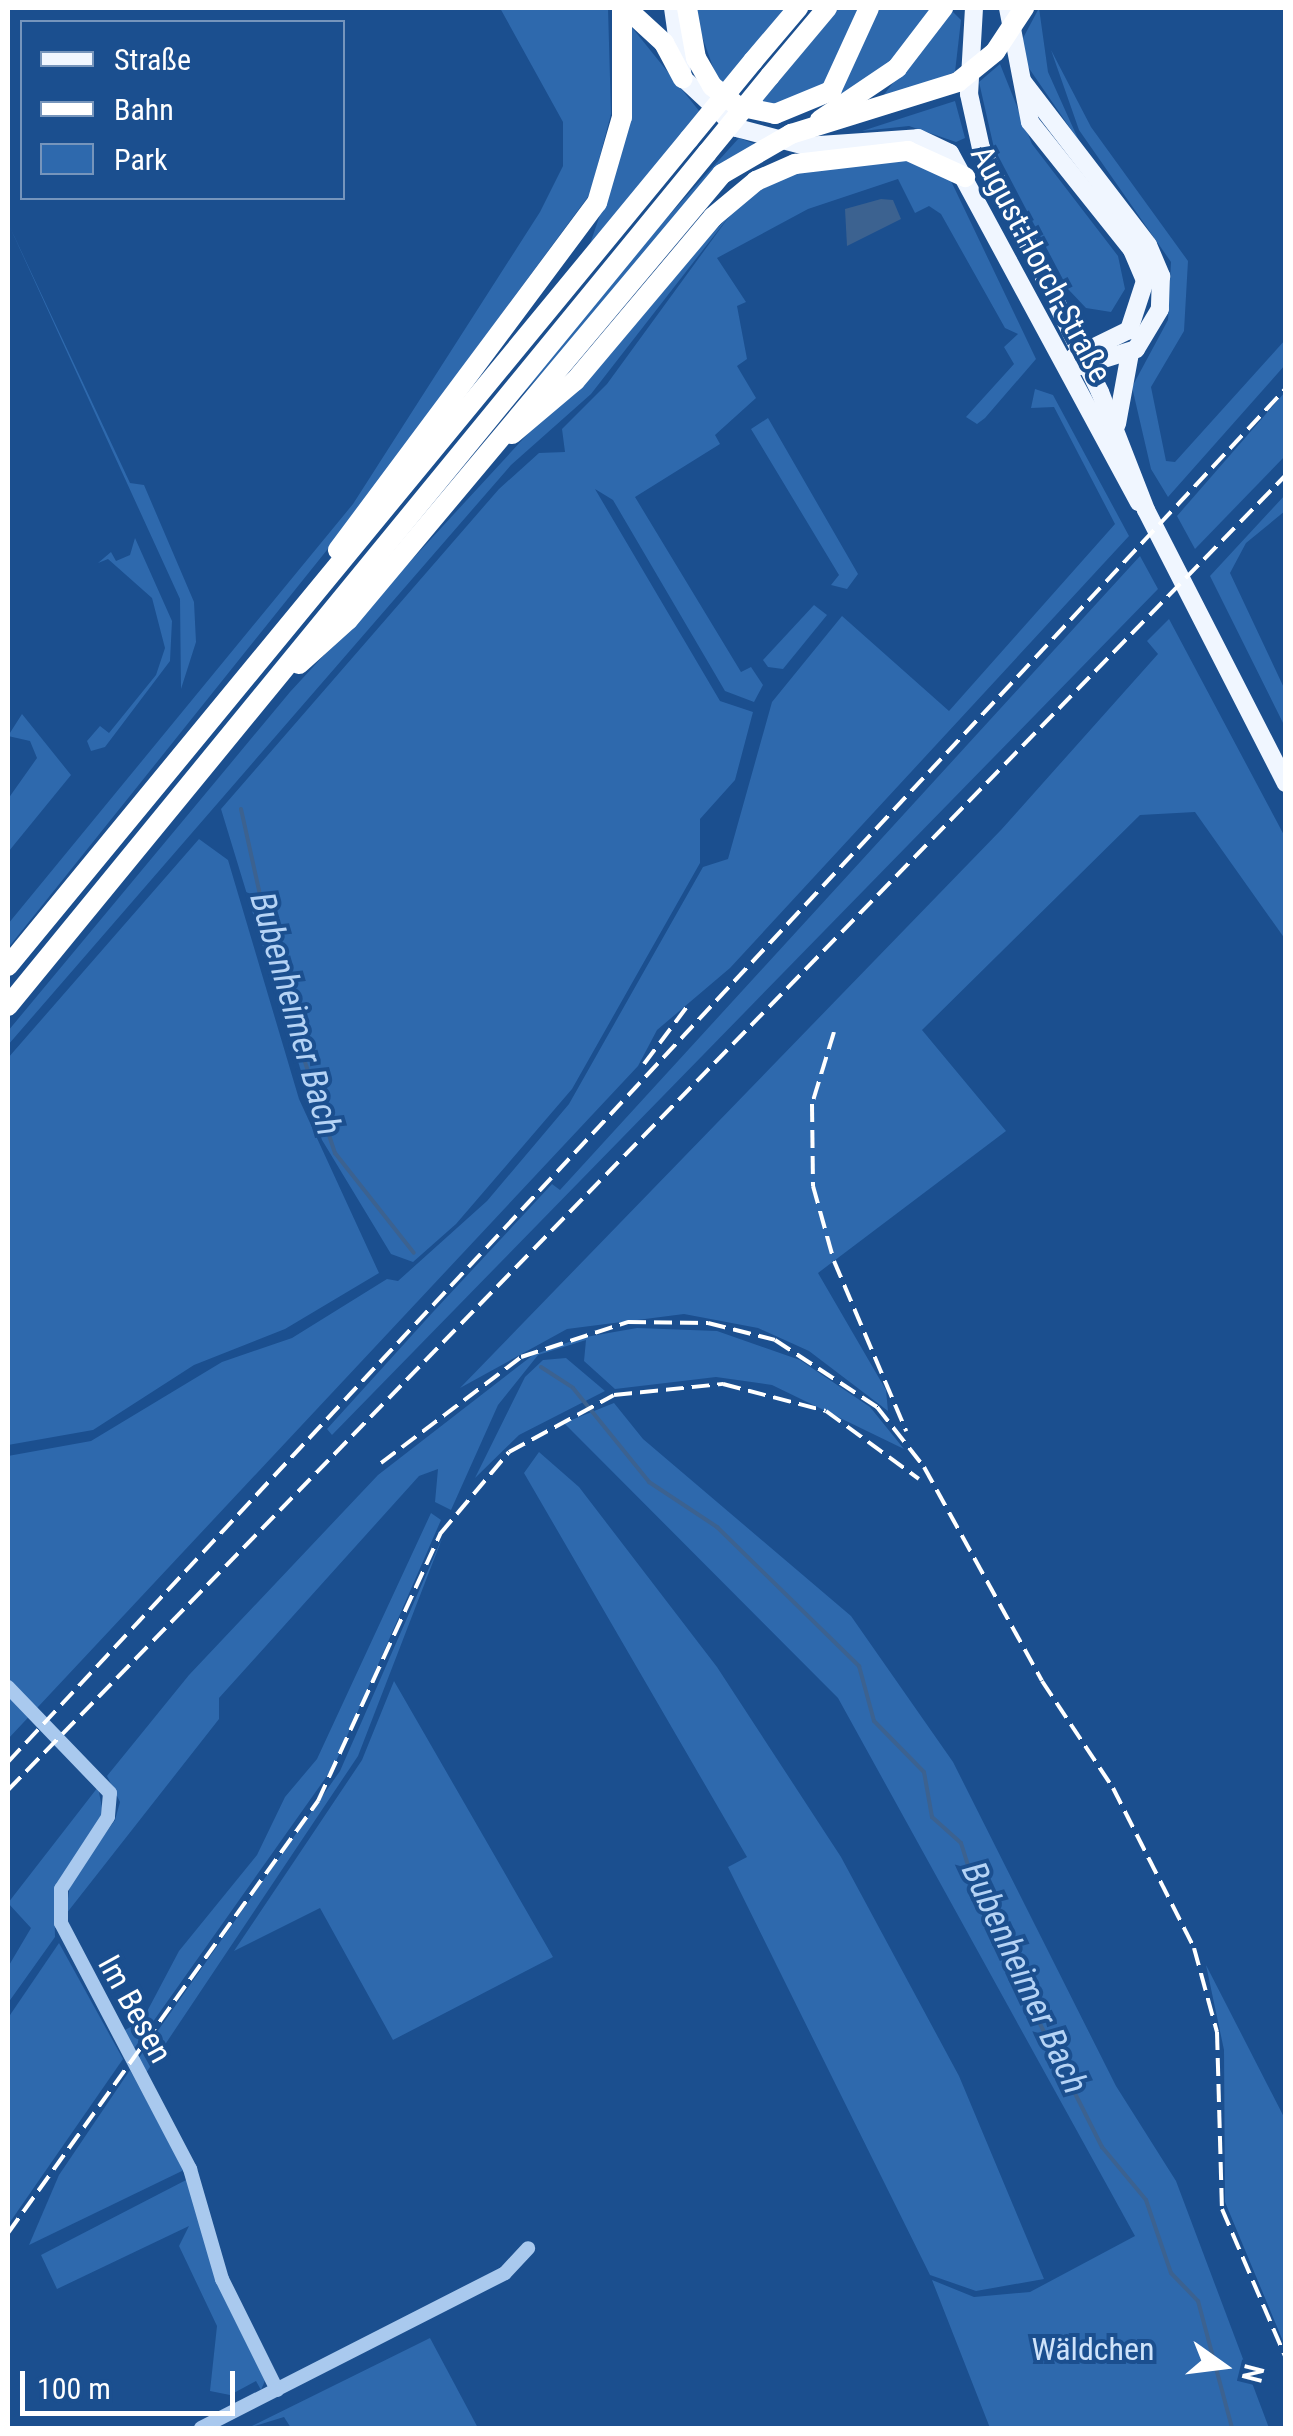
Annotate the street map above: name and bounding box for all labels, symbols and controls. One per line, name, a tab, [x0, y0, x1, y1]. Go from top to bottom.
legend	[20, 20, 345, 200]
text: Straße	[114, 42, 191, 77]
text: Bahn	[114, 92, 174, 127]
street label: August-Horch-Straße	[962, 139, 1120, 389]
text: Park	[114, 142, 168, 177]
water label: Bubenheimer Bach	[240, 888, 350, 1140]
water label: Bubenheimer Bach	[952, 1855, 1096, 2101]
street label: Im Besen	[90, 1949, 180, 2069]
north arrow	[1173, 2316, 1273, 2416]
park label: Wäldchen	[1031, 2330, 1155, 2368]
scale bar	[25, 2351, 240, 2413]
text: N	[1235, 2361, 1271, 2386]
text: 100 m	[37, 2371, 111, 2406]

